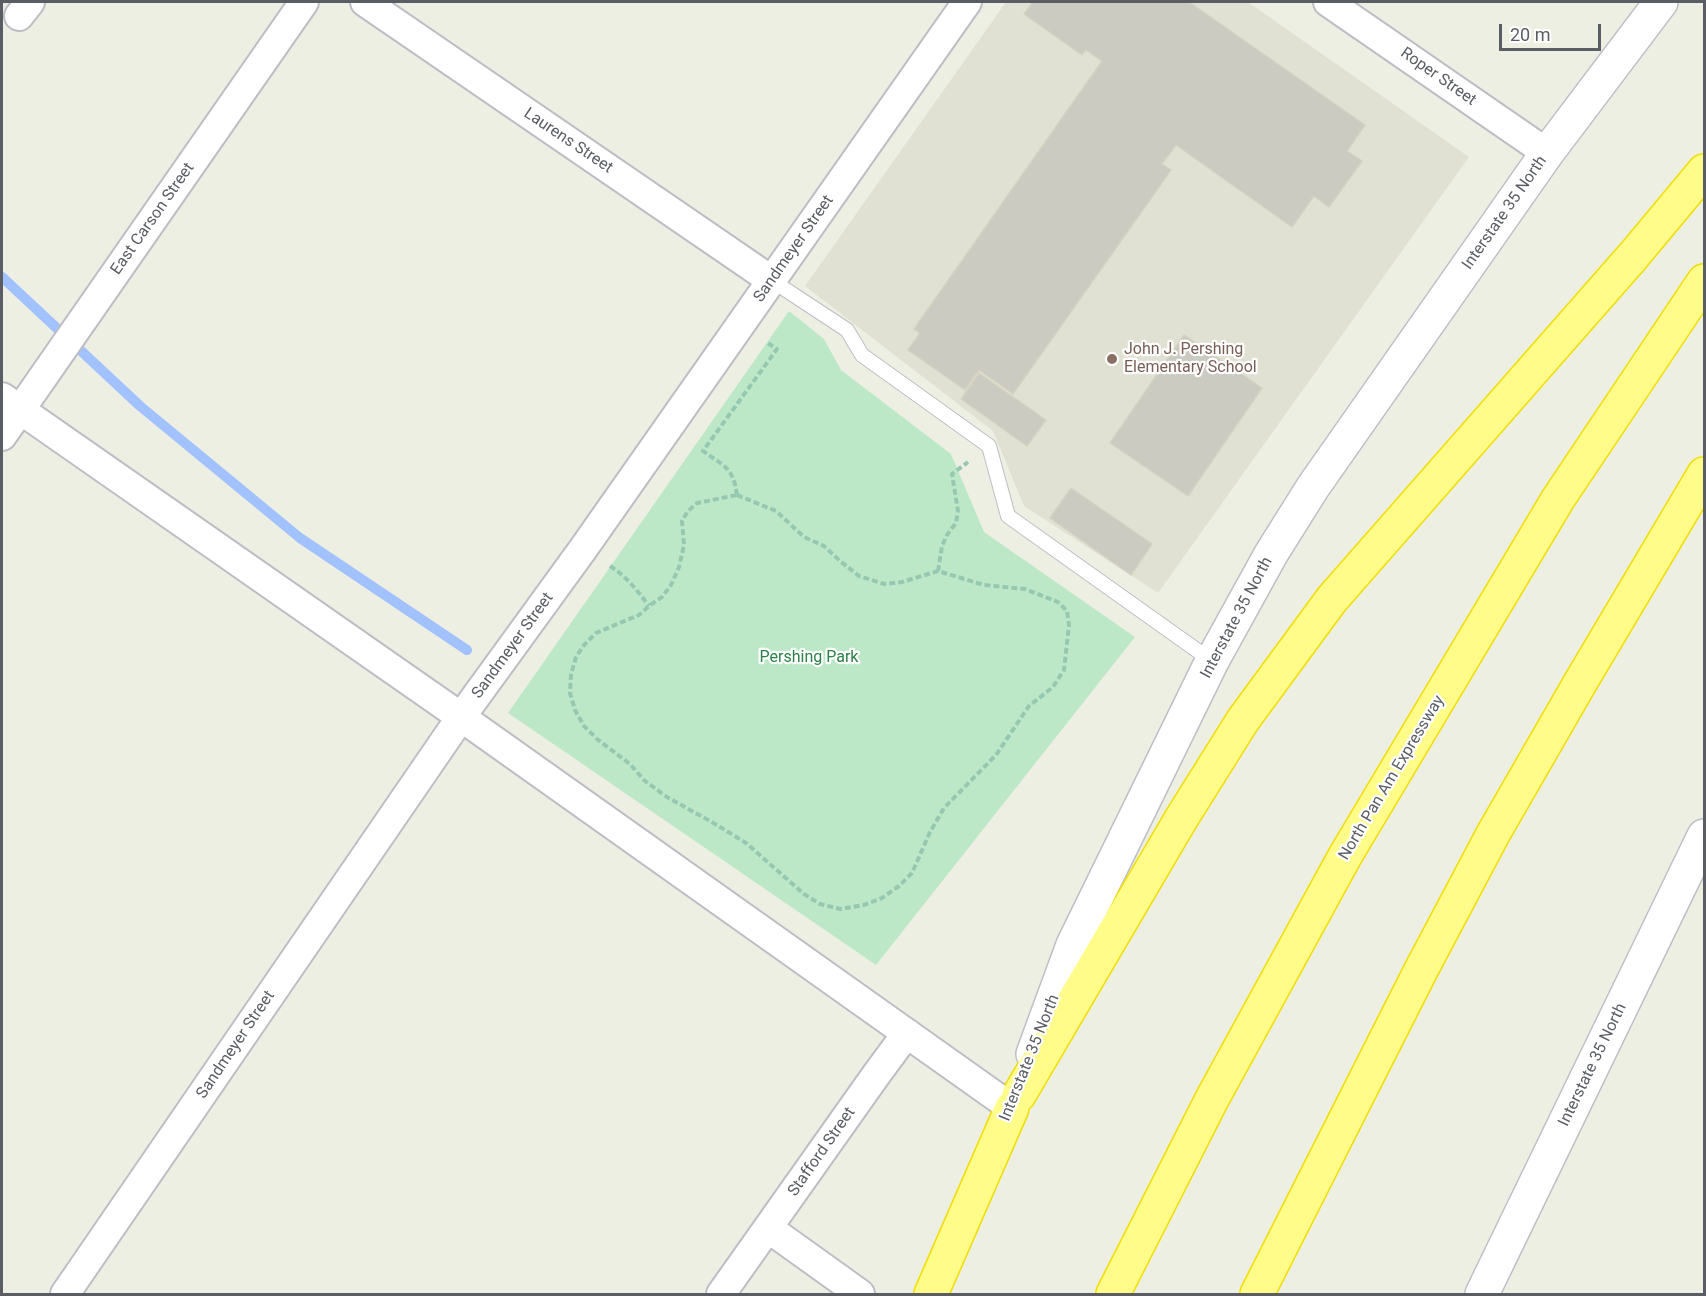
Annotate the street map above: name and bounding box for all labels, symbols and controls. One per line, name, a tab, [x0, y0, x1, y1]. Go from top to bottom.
scale bar	[1502, 12, 1604, 50]
text: 20 m	[1510, 24, 1550, 45]
street label: Roper Street	[1396, 44, 1480, 110]
street label: Laurens Street	[520, 104, 616, 178]
street label: Interstate 35 North	[1459, 152, 1551, 274]
street label: East Carson Street	[107, 159, 199, 279]
street label: Sandmeyer Street	[750, 192, 838, 306]
place label: John J. Pershing Elementary School	[1124, 340, 1257, 378]
marker: John J. Pershing Elementary School	[1105, 352, 1119, 366]
street label: Interstate 35 North	[1197, 554, 1277, 682]
street label: Sandmeyer Street	[468, 589, 558, 703]
park label: Pershing Park	[760, 648, 858, 668]
street label: North Pan Am Expressway	[1335, 692, 1449, 864]
street label: Sandmeyer Street	[193, 987, 279, 1103]
street label: Interstate 35 North	[996, 992, 1064, 1124]
street label: Interstate 35 North	[1555, 1000, 1631, 1130]
street label: Stafford Street	[784, 1104, 860, 1200]

